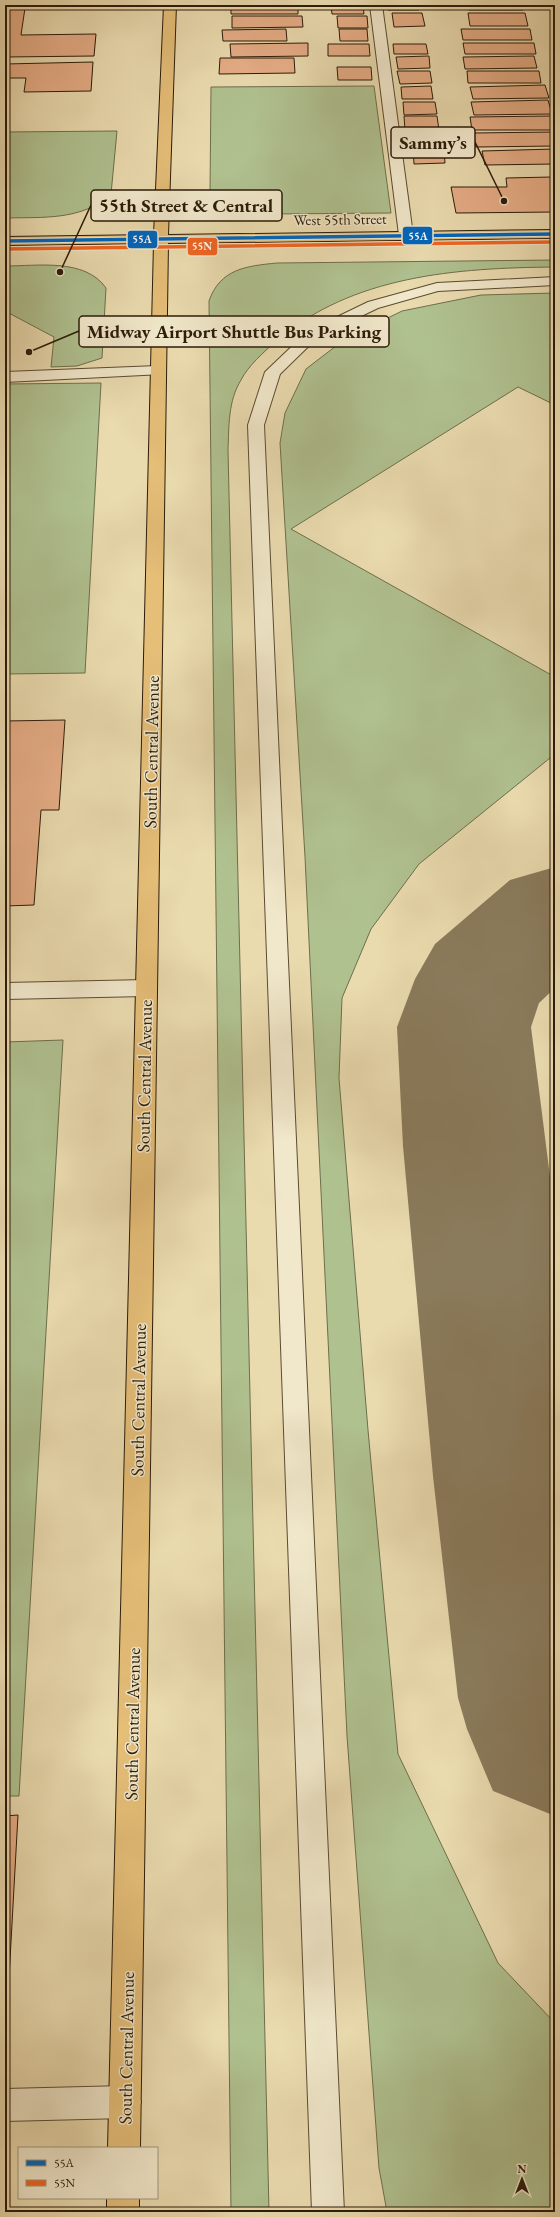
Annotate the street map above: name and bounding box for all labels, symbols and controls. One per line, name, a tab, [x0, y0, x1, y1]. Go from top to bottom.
callout: Sammy’s	[391, 127, 475, 158]
text: Sammy’s	[399, 130, 467, 155]
callout: 55th Street & Central	[91, 190, 282, 221]
text: 55th Street & Central	[99, 193, 274, 218]
street label: West 55th Street	[293, 209, 387, 229]
line badge: 55A	[402, 226, 433, 245]
text: 55A	[408, 229, 428, 243]
line badge: 55A	[127, 230, 158, 249]
text: 55A	[132, 232, 152, 246]
line badge: 55N	[187, 237, 218, 256]
text: 55N	[192, 239, 212, 253]
callout: Midway Airport Shuttle Bus Parking	[79, 316, 389, 347]
text: Midway Airport Shuttle Bus Parking	[87, 319, 382, 344]
street label: South Central Avenue	[138, 675, 164, 829]
street label: South Central Avenue	[131, 999, 157, 1153]
street label: South Central Avenue	[125, 1323, 151, 1477]
street label: South Central Avenue	[119, 1647, 145, 1801]
street label: South Central Avenue	[113, 1971, 139, 2125]
legend	[18, 2147, 158, 2199]
text: 55A	[54, 2155, 75, 2171]
north arrow	[502, 2159, 542, 2199]
text: N	[518, 2162, 527, 2176]
text: 55N	[54, 2175, 76, 2191]

